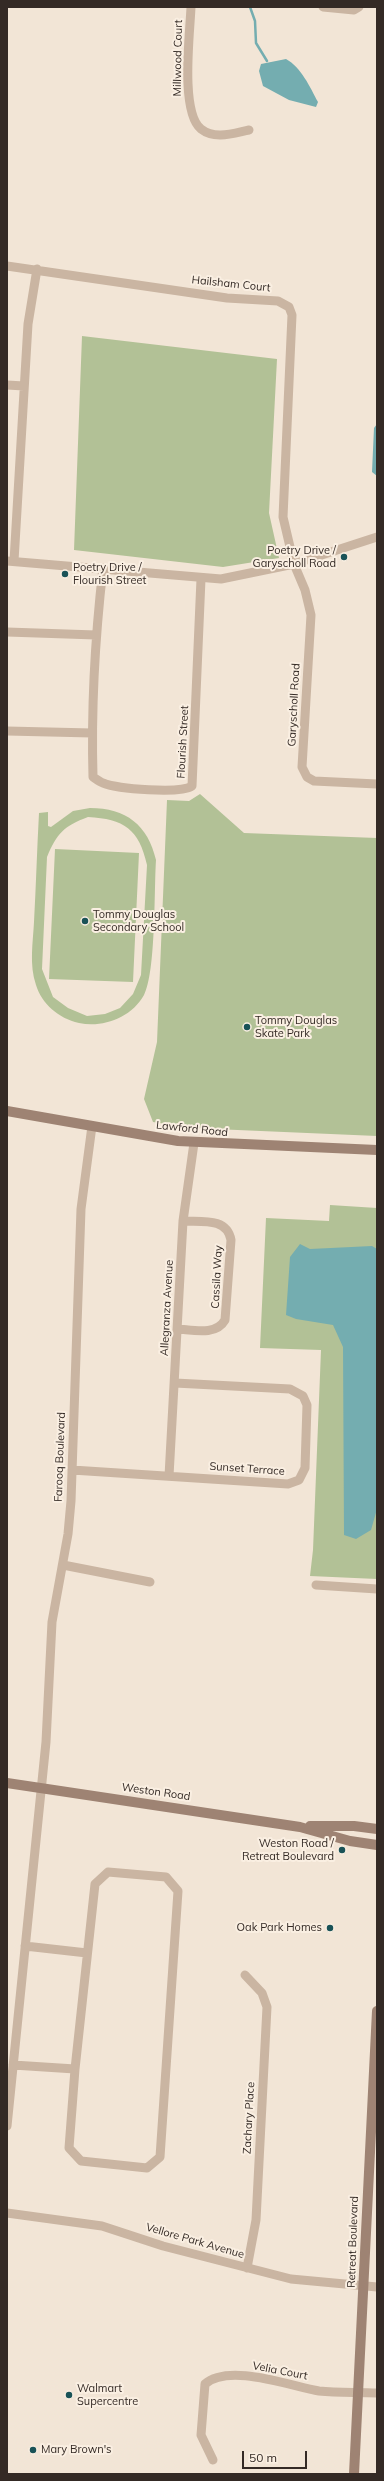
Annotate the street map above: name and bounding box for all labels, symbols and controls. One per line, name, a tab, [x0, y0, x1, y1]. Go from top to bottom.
street label: Millwood Court	[171, 20, 185, 96]
street label: Hailsham Court	[191, 273, 271, 295]
place label: Poetry Drive / Garyscholl Road	[253, 544, 336, 570]
marker: Poetry Drive / Garyscholl Road	[339, 552, 349, 562]
place label: Poetry Drive / Flourish Street	[73, 561, 146, 587]
marker: Poetry Drive / Flourish Street	[60, 569, 70, 579]
street label: Garyscholl Road	[285, 663, 303, 747]
street label: Flourish Street	[174, 705, 192, 779]
place label: Tommy Douglas Secondary School	[93, 908, 184, 934]
marker: Tommy Douglas Secondary School	[80, 916, 90, 926]
place label: Tommy Douglas Skate Park	[255, 1014, 337, 1040]
marker: Tommy Douglas Skate Park	[242, 1022, 252, 1032]
street label: Lawford Road	[155, 1119, 229, 1139]
street label: Cassila Way	[209, 1245, 225, 1309]
street label: Allegranza Avenue	[158, 1260, 176, 1356]
street label: Farooq Boulevard	[52, 1412, 68, 1502]
street label: Sunset Terrace	[209, 1460, 285, 1478]
street label: Weston Road	[121, 1781, 191, 1803]
place label: Weston Road / Retreat Boulevard	[242, 1837, 334, 1863]
marker: Weston Road / Retreat Boulevard	[337, 1845, 347, 1855]
place label: Oak Park Homes	[237, 1921, 322, 1935]
marker: Oak Park Homes	[325, 1923, 335, 1933]
street label: Zachary Place	[241, 2082, 257, 2154]
street label: Retreat Boulevard	[345, 2196, 361, 2288]
street label: Vellore Park Avenue	[144, 2221, 246, 2261]
street label: Velia Court	[251, 2359, 309, 2383]
place label: Walmart Supercentre	[77, 2382, 138, 2408]
marker: Walmart Supercentre	[64, 2390, 74, 2400]
place label: Mary Brown's	[41, 2443, 112, 2457]
scale bar	[244, 2443, 309, 2469]
marker: Mary Brown's	[28, 2445, 38, 2455]
text: 50 m	[249, 2450, 277, 2465]

